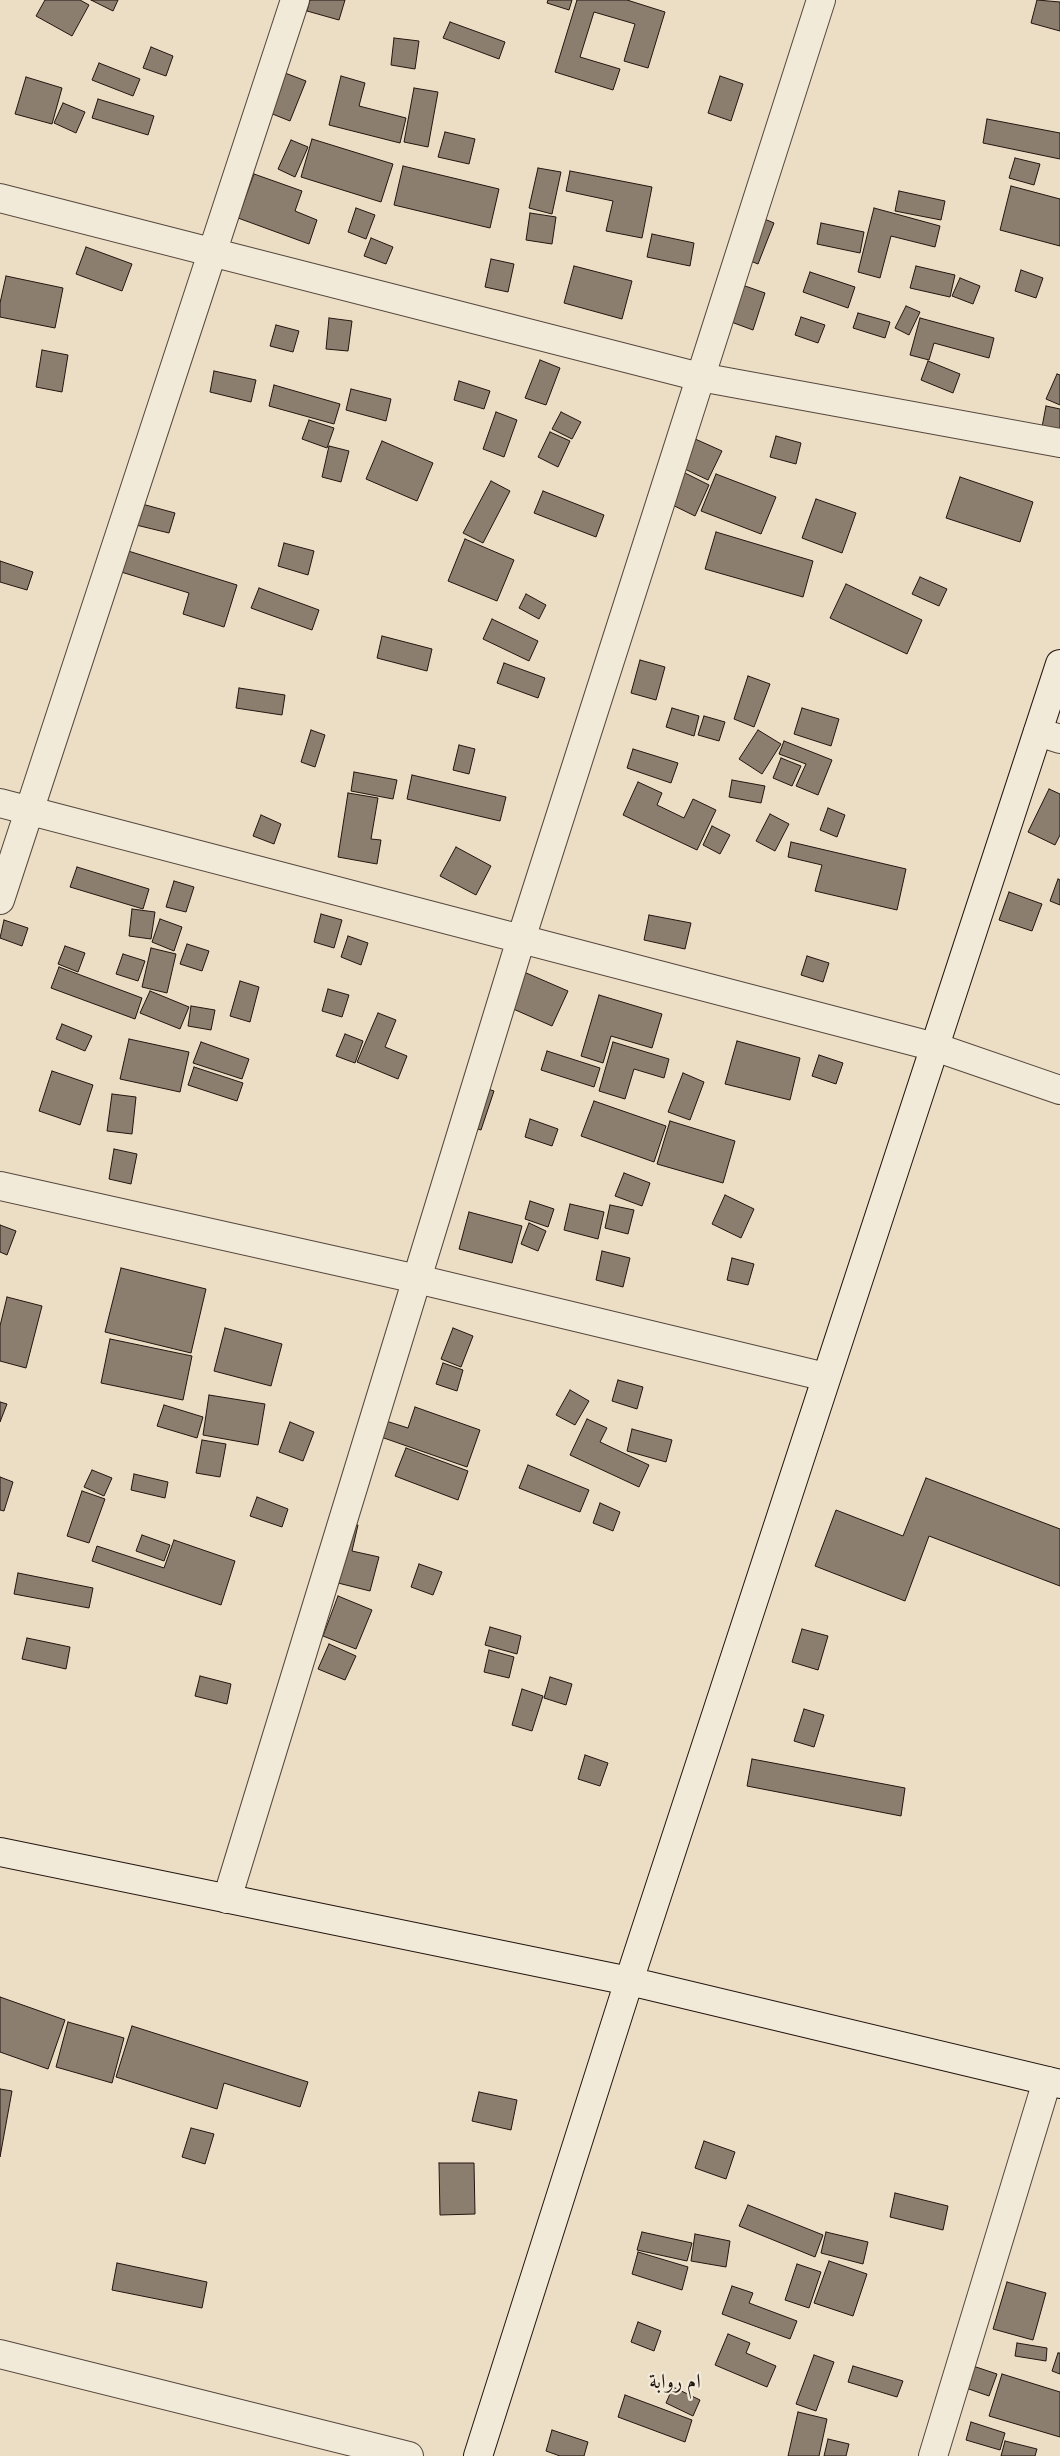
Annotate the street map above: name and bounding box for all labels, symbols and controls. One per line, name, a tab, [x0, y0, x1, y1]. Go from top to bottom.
district label: ام روابة	[649, 2371, 701, 2397]

